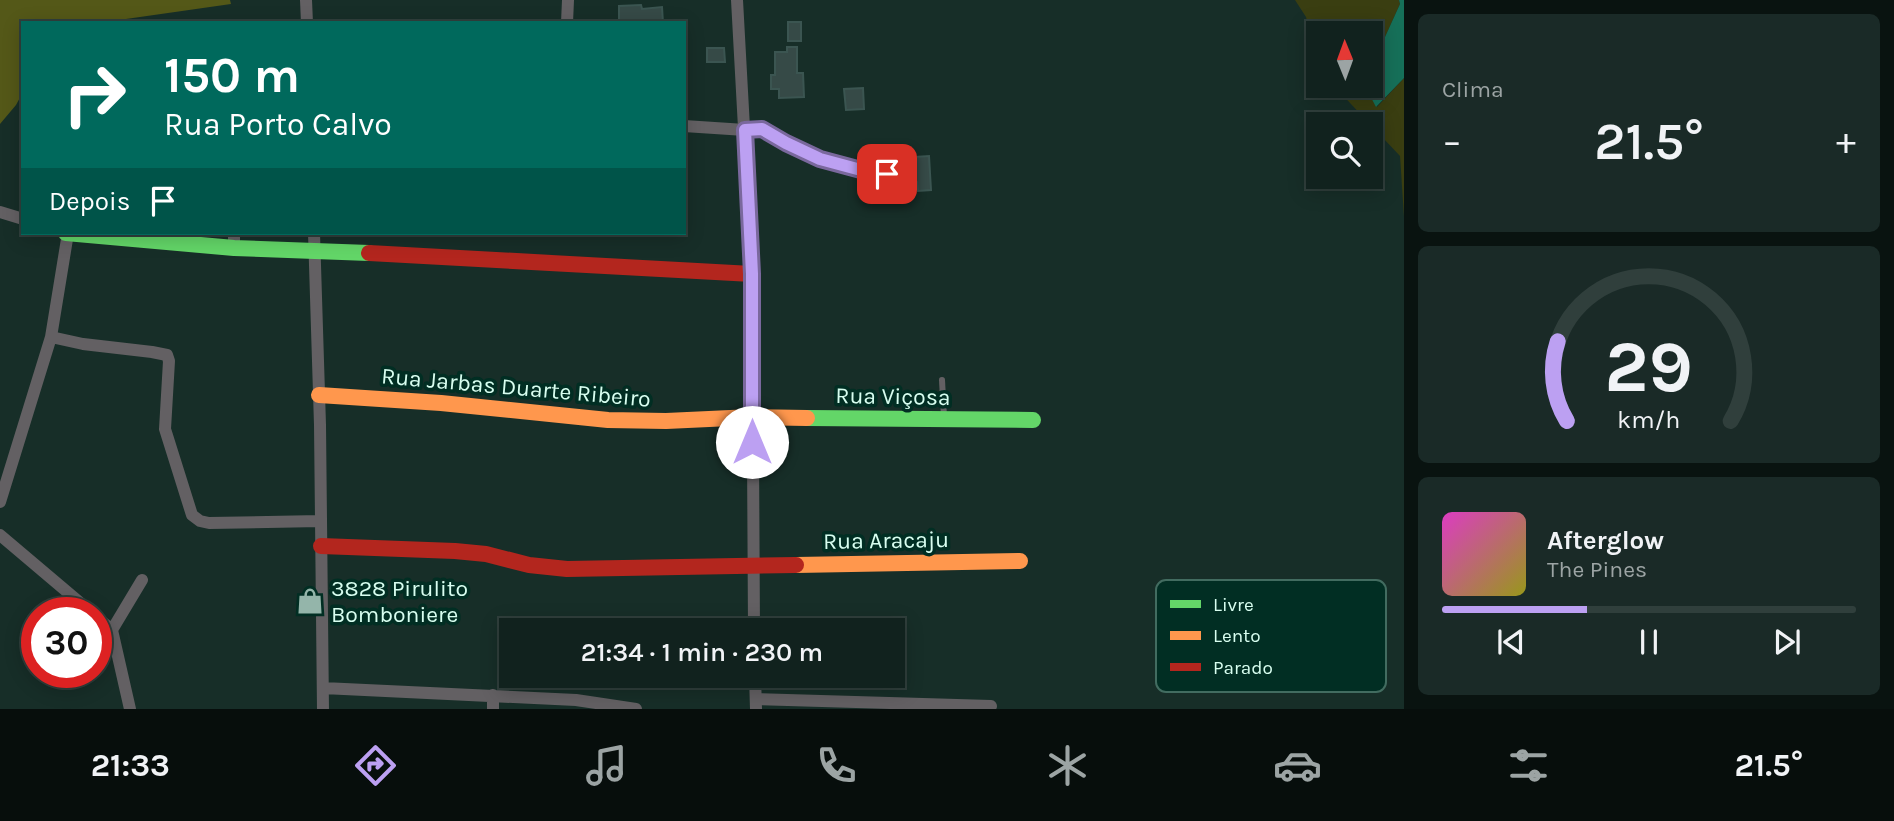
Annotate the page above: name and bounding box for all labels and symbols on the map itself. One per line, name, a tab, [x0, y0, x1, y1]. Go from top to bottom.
north arrow	[1306, 21, 1382, 98]
pin	[857, 144, 917, 204]
street label: Rua Jarbas Duarte Ribeiro	[380, 362, 652, 413]
street label: Rua Viçosa	[835, 382, 951, 411]
position arrow	[715, 405, 789, 479]
street label: Rua Aracaju	[823, 526, 949, 555]
place label: 3828 Pirulito Bomboniere	[331, 575, 468, 628]
legend	[1156, 580, 1386, 692]
shop icon: 3828 Pirulito Bomboniere	[295, 586, 325, 616]
text: Livre	[1213, 594, 1254, 616]
speed limit sign: 30	[21, 597, 112, 688]
text: Lento	[1213, 625, 1261, 647]
text: Parado	[1213, 657, 1273, 679]

